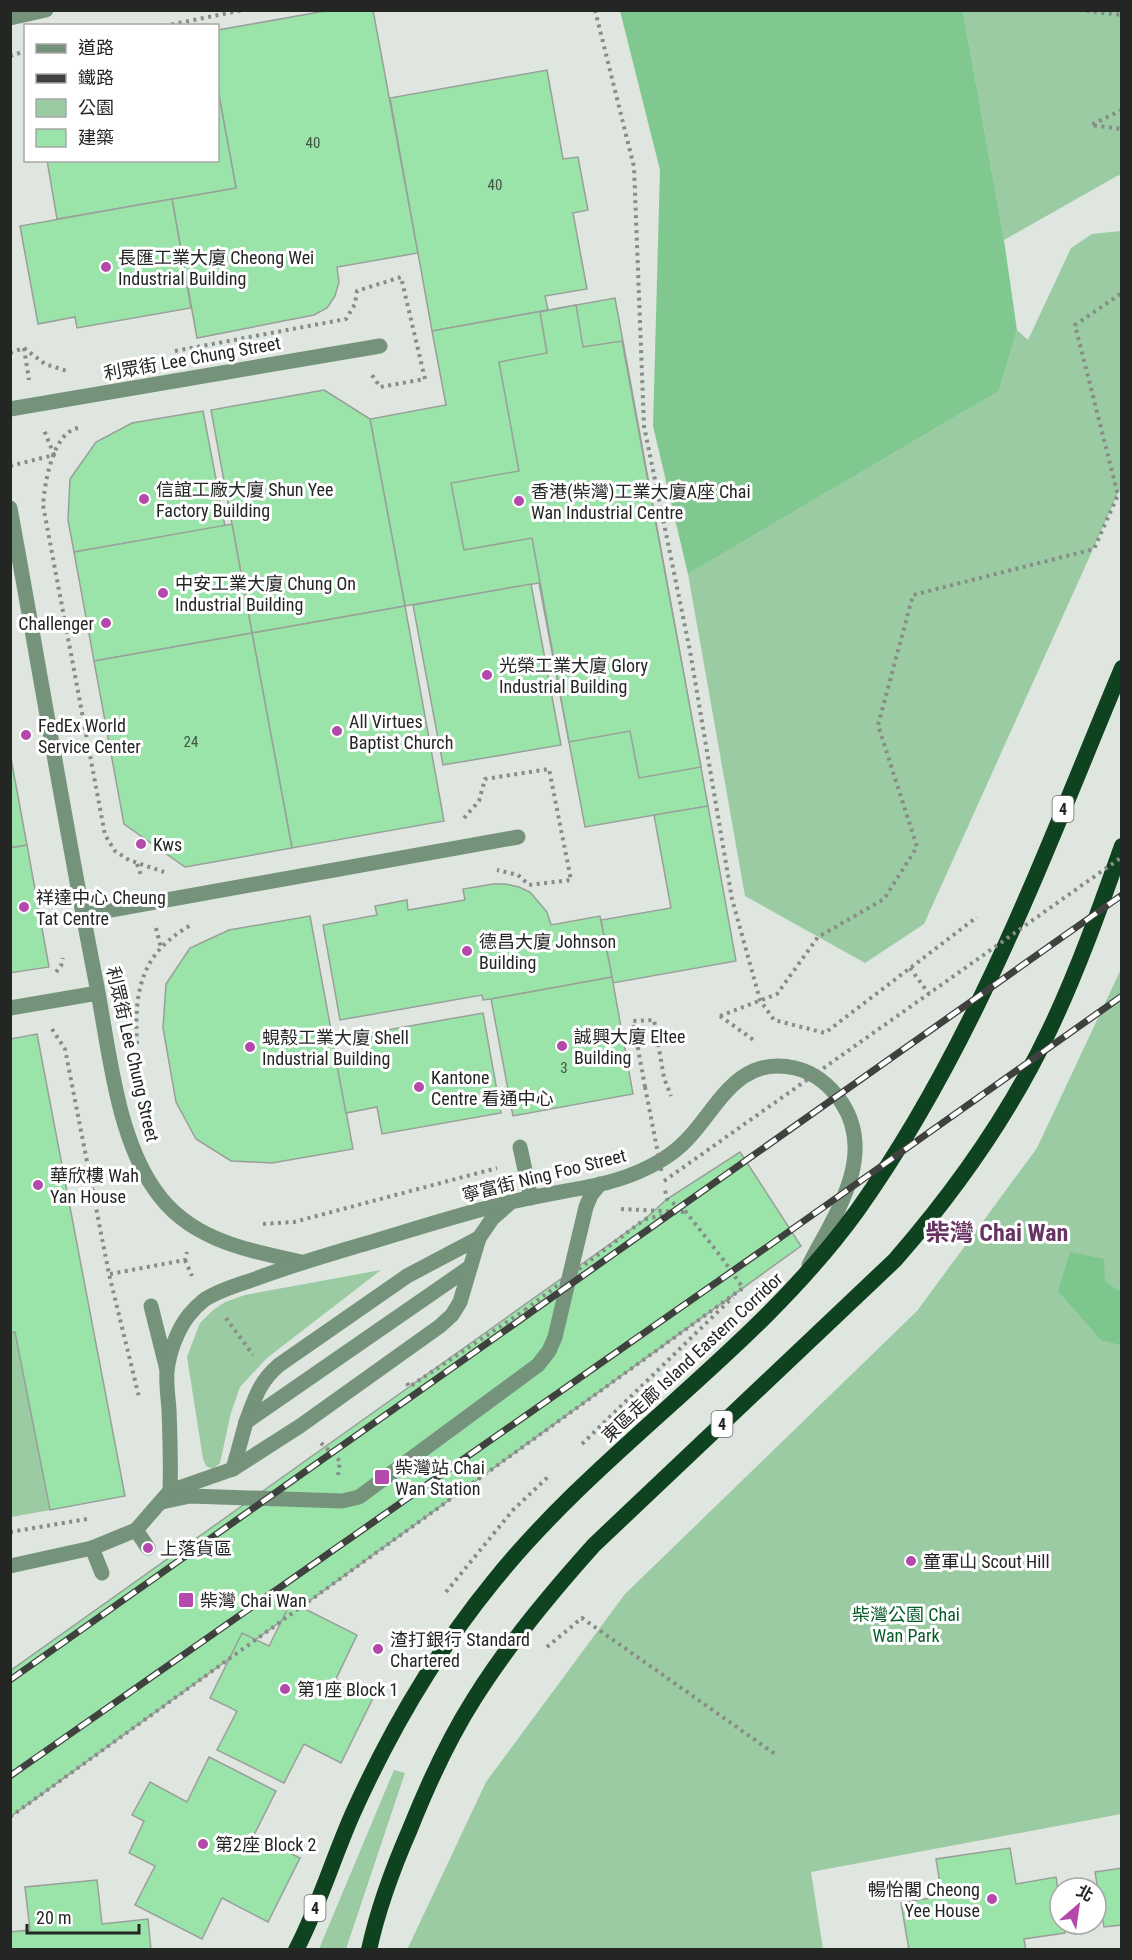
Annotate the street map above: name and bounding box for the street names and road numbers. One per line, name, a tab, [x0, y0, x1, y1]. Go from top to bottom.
street label: 利眾街 Lee Chung Street	[102, 332, 282, 384]
road number: 4	[1052, 796, 1074, 822]
street label: 利眾街 Lee Chung Street	[103, 964, 163, 1144]
street label: 寧富街 Ning Foo Street	[460, 1144, 628, 1206]
street label: 東區走廊 Island Eastern Corridor	[597, 1267, 787, 1446]
road number: 4	[712, 1411, 732, 1437]
road number: 4	[304, 1895, 326, 1921]

